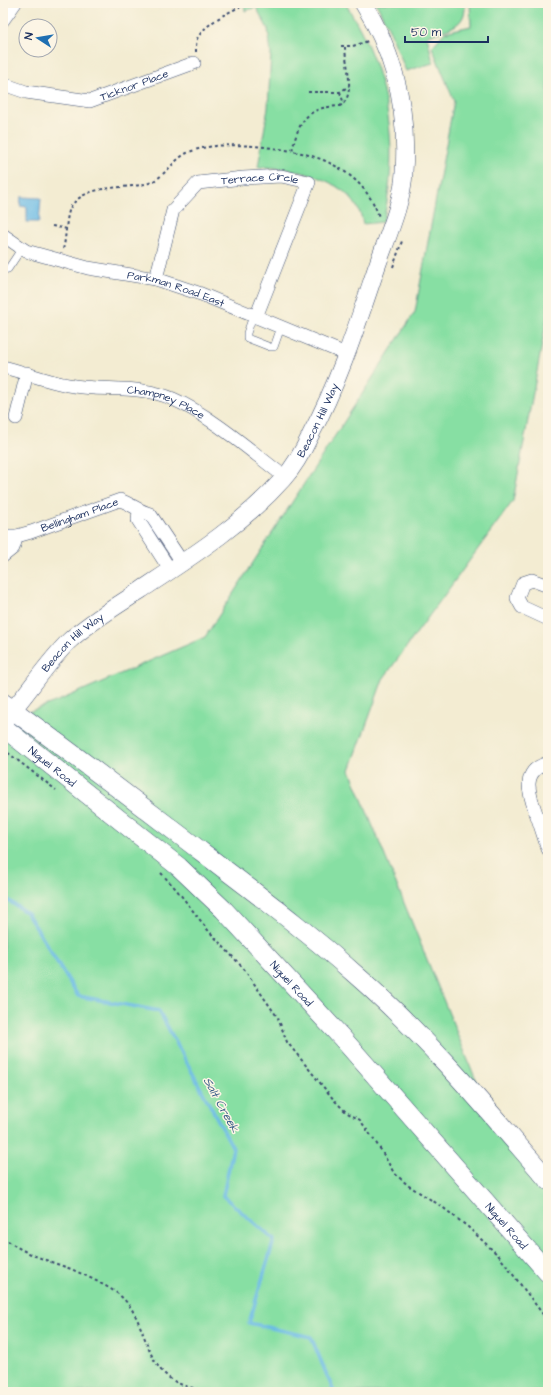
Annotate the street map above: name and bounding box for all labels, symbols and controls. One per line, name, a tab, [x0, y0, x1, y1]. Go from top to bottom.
north arrow	[18, 18, 58, 58]
scale bar	[405, 18, 488, 44]
text: 50 m	[411, 24, 442, 41]
text: N	[21, 31, 37, 41]
street label: Ticknor Place	[98, 65, 170, 104]
street label: Terrace Circle	[220, 168, 300, 188]
street label: Parkman Road East	[126, 267, 228, 311]
street label: Beacon Hill Way	[293, 381, 343, 460]
street label: Champney Place	[126, 382, 208, 422]
street label: Bellingham Place	[39, 494, 120, 535]
street label: Beacon Hill Way	[38, 609, 107, 675]
street label: Niguel Road	[25, 743, 80, 790]
street label: Niguel Road	[267, 957, 317, 1010]
water label: Salt Creek	[199, 1074, 243, 1136]
street label: Niguel Road	[482, 1199, 531, 1253]

